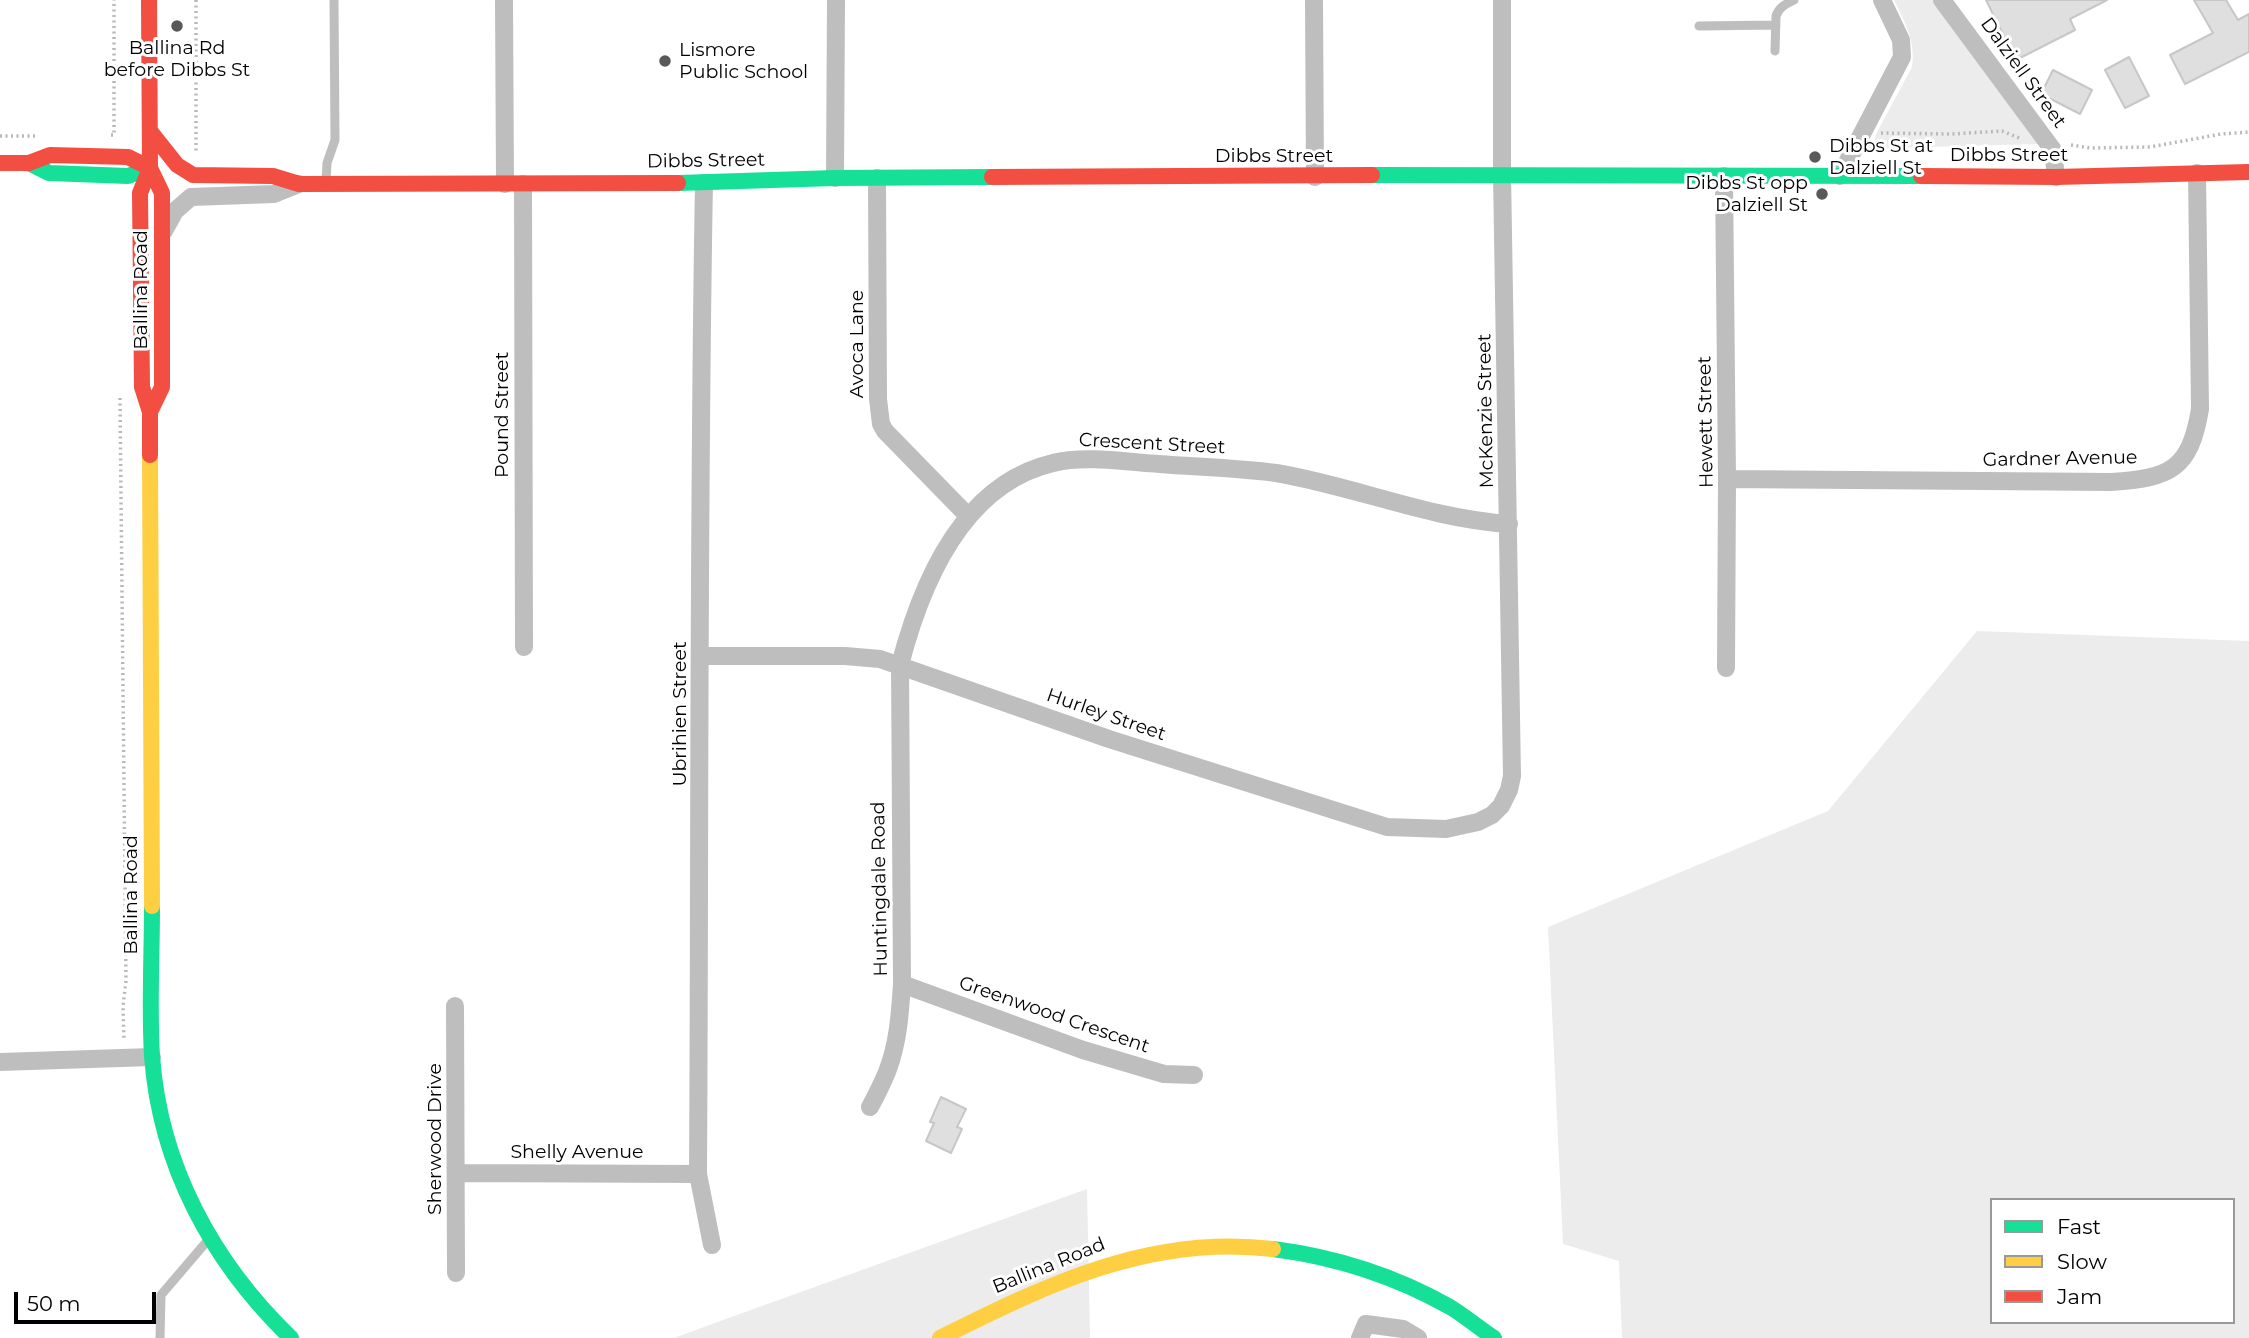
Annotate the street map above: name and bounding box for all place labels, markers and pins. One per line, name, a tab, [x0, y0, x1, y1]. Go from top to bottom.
marker: Ballina Rd before Dibbs St	[169, 18, 185, 34]
place label: Ballina Rd before Dibbs St	[104, 37, 250, 81]
place label: Lismore Public School	[679, 39, 808, 83]
marker: Lismore Public School	[657, 53, 673, 69]
place label: Dibbs St at Dalziell St	[1829, 135, 1933, 179]
marker: Dibbs St at Dalziell St	[1807, 149, 1823, 165]
place label: Dibbs St opp Dalziell St	[1685, 172, 1808, 216]
marker: Dibbs St opp Dalziell St	[1814, 186, 1830, 202]

